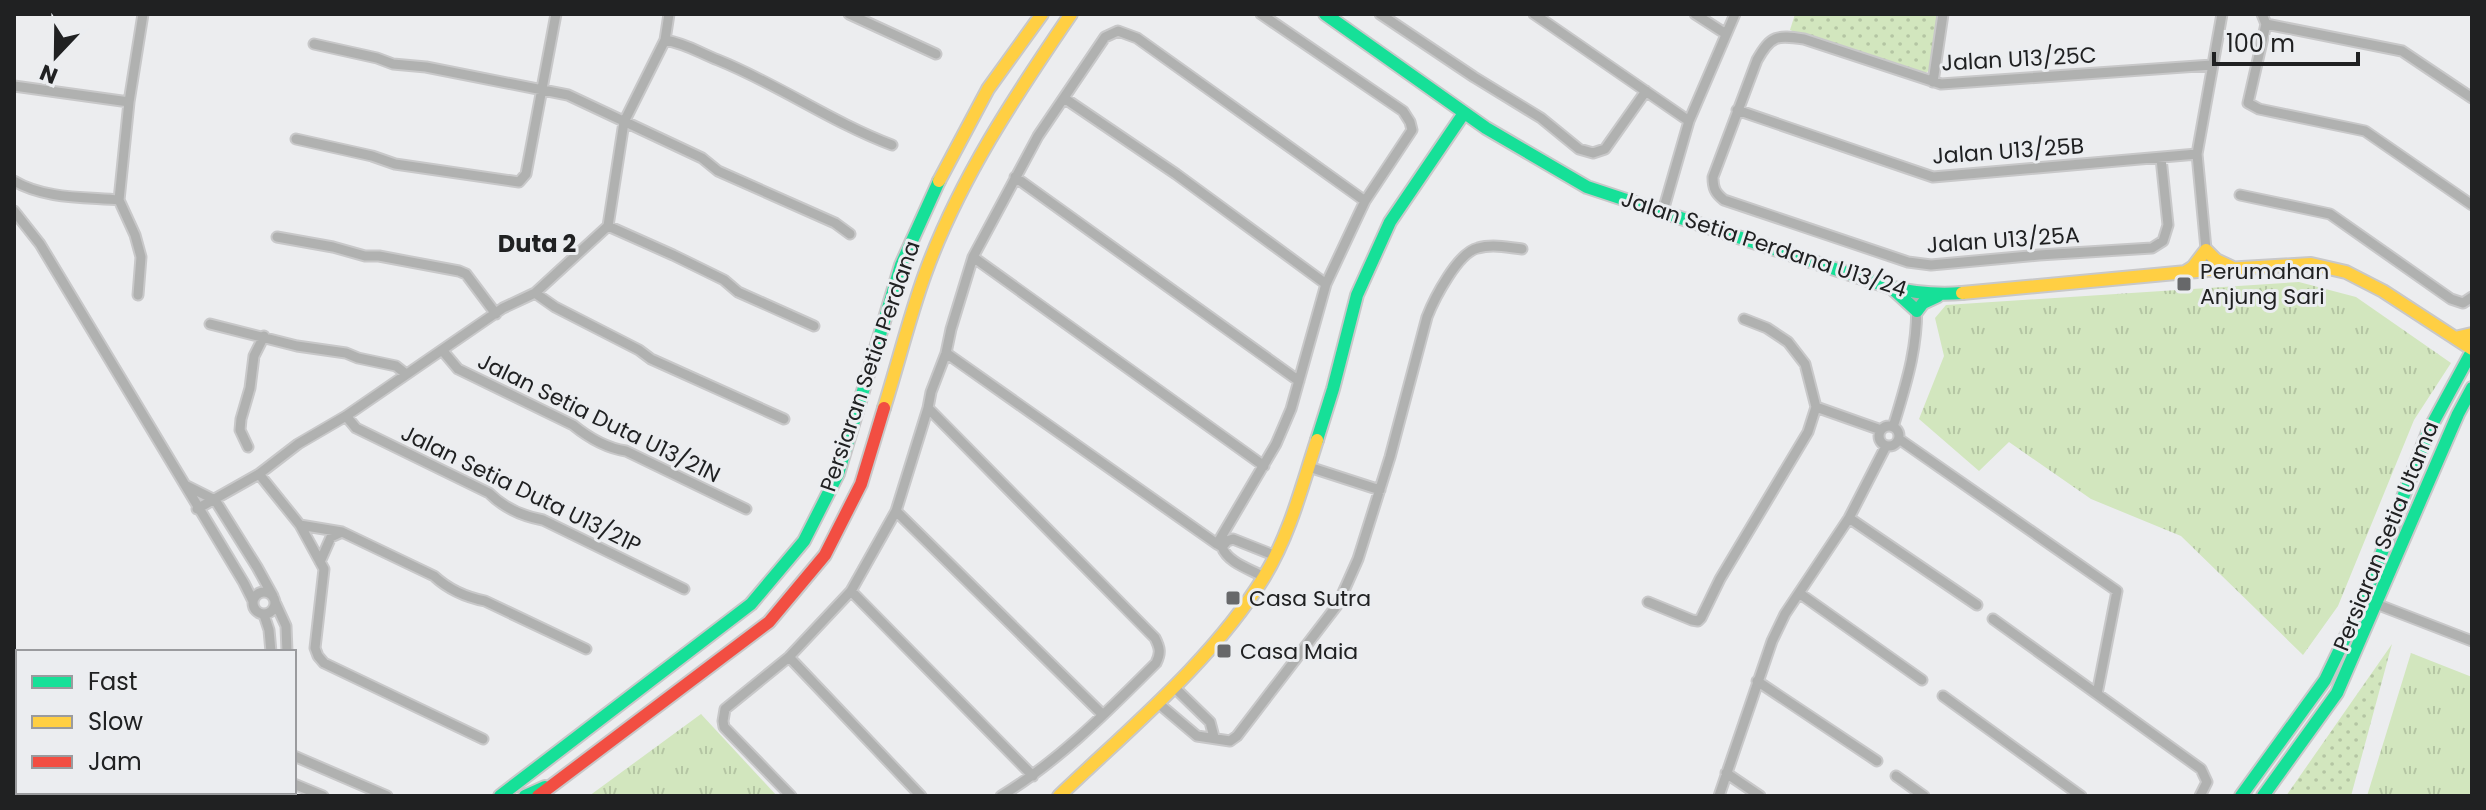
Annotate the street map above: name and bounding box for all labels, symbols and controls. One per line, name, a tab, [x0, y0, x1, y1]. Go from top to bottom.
north arrow	[16, 16, 96, 96]
scale bar	[2214, 16, 2358, 66]
text: 100 m	[2226, 27, 2295, 60]
street label: Jalan U13/25C	[1941, 39, 2097, 79]
text: N	[35, 57, 62, 92]
street label: Jalan U13/25B	[1931, 130, 2085, 172]
street label: Jalan Setia Perdana U13/24	[1617, 183, 1911, 305]
street label: Jalan U13/25A	[1925, 219, 2081, 261]
district label: Duta 2	[498, 227, 576, 260]
street label: Persiaran Setia Perdana	[812, 236, 928, 496]
place label: Perumahan Anjung Sari	[2200, 256, 2329, 312]
marker: Perumahan Anjung Sari	[2175, 275, 2193, 293]
street label: Jalan Setia Duta U13/21N	[473, 346, 725, 490]
street label: Persiaran Setia Utama	[2326, 416, 2446, 656]
street label: Jalan Setia Duta U13/21P	[396, 417, 646, 561]
place label: Casa Sutra	[1249, 583, 1371, 614]
marker: Casa Sutra	[1224, 589, 1242, 607]
place label: Casa Maia	[1240, 636, 1358, 667]
marker: Casa Maia	[1215, 642, 1233, 660]
legend	[16, 650, 296, 794]
text: Fast	[88, 665, 138, 698]
text: Slow	[88, 705, 143, 738]
text: Jam	[88, 745, 142, 778]

